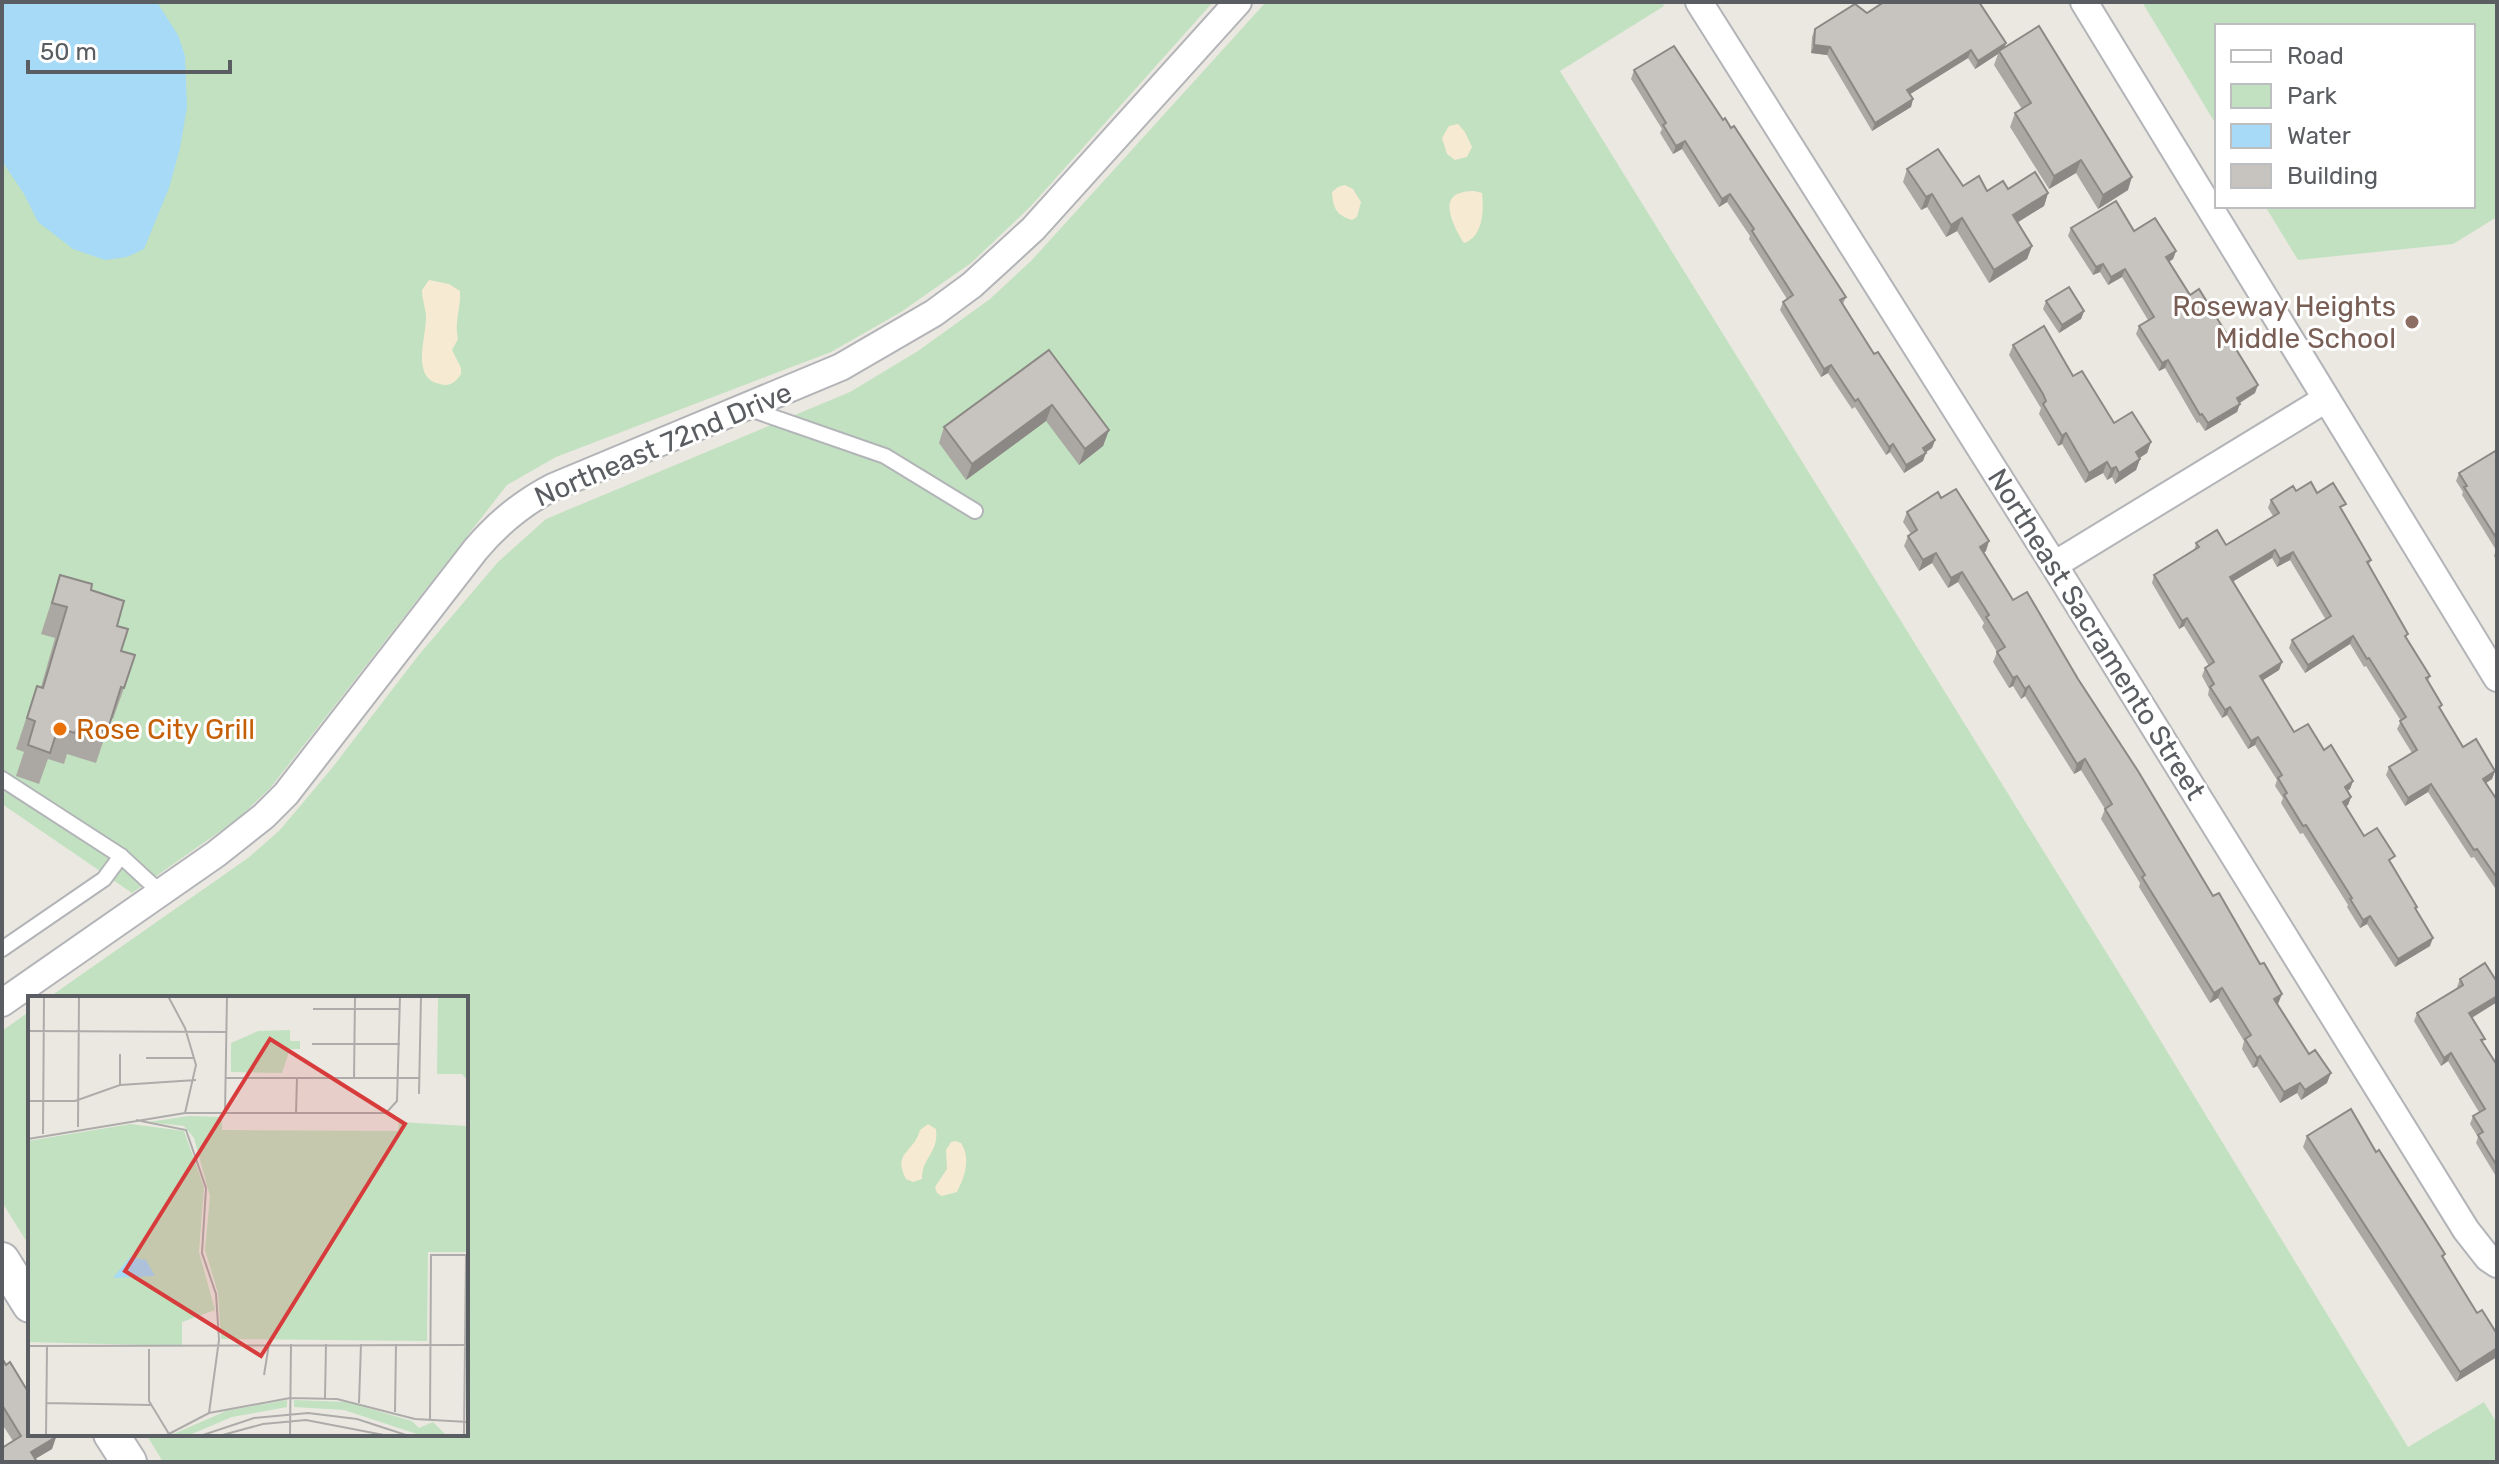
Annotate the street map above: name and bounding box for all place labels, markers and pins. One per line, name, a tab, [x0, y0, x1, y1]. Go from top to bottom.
place label: Roseway Heights Middle School	[2172, 290, 2396, 355]
marker: Roseway Heights Middle School	[2403, 313, 2421, 331]
place label: Rose City Grill	[76, 713, 255, 746]
marker: Rose City Grill	[51, 720, 69, 738]

